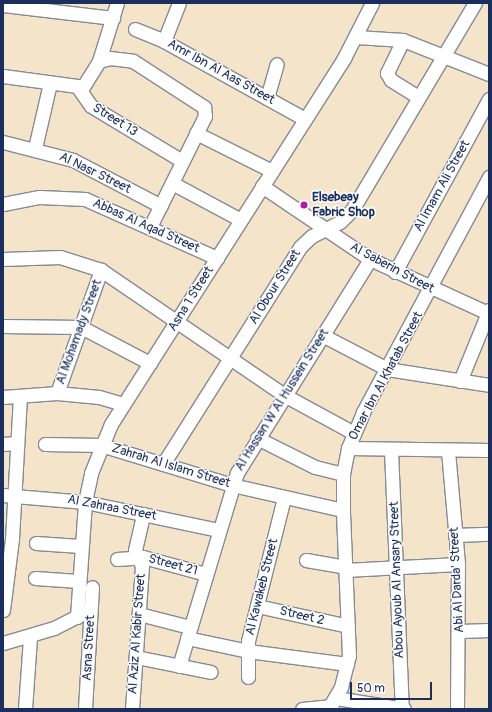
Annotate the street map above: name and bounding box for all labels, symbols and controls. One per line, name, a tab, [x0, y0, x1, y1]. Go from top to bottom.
street label: Amr Ibn Al Aas Street	[165, 36, 277, 108]
street label: Street 13	[89, 100, 141, 140]
street label: Al Imam Ali Street	[410, 138, 474, 234]
street label: Al Nasr Street	[57, 149, 133, 197]
place label: Elsebeay Fabric Shop	[312, 190, 375, 221]
street label: Abbas Al Aqad Street	[90, 195, 202, 257]
marker: Elsebeay Fabric Shop	[299, 200, 309, 210]
street label: Al Saberin Street	[347, 239, 437, 297]
street label: Al Obour Street	[246, 247, 304, 327]
street label: Asna 1 Street	[165, 264, 217, 334]
street label: Al Mohamady Street	[53, 277, 105, 387]
street label: Omar Ibn Al Khatab Street	[345, 309, 427, 443]
street label: Al Hassan W Al Hussein Street	[232, 326, 332, 474]
street label: Zahrah Al Islam Street	[110, 441, 232, 491]
street label: Al Zahraa Street	[66, 492, 158, 524]
street label: Abou Ayoub Al Ansary Street	[386, 501, 408, 659]
street label: Abi Al Darda' Street	[446, 527, 468, 633]
street label: Al Kawakeb Street	[242, 537, 282, 637]
street label: Street 21	[147, 551, 199, 579]
street label: Al Aziz Al Kabir Street	[125, 573, 149, 695]
street label: Street 2	[278, 603, 326, 629]
street label: Asna Street	[79, 615, 99, 681]
scale bar	[352, 674, 434, 700]
text: 50 m	[357, 681, 385, 696]

